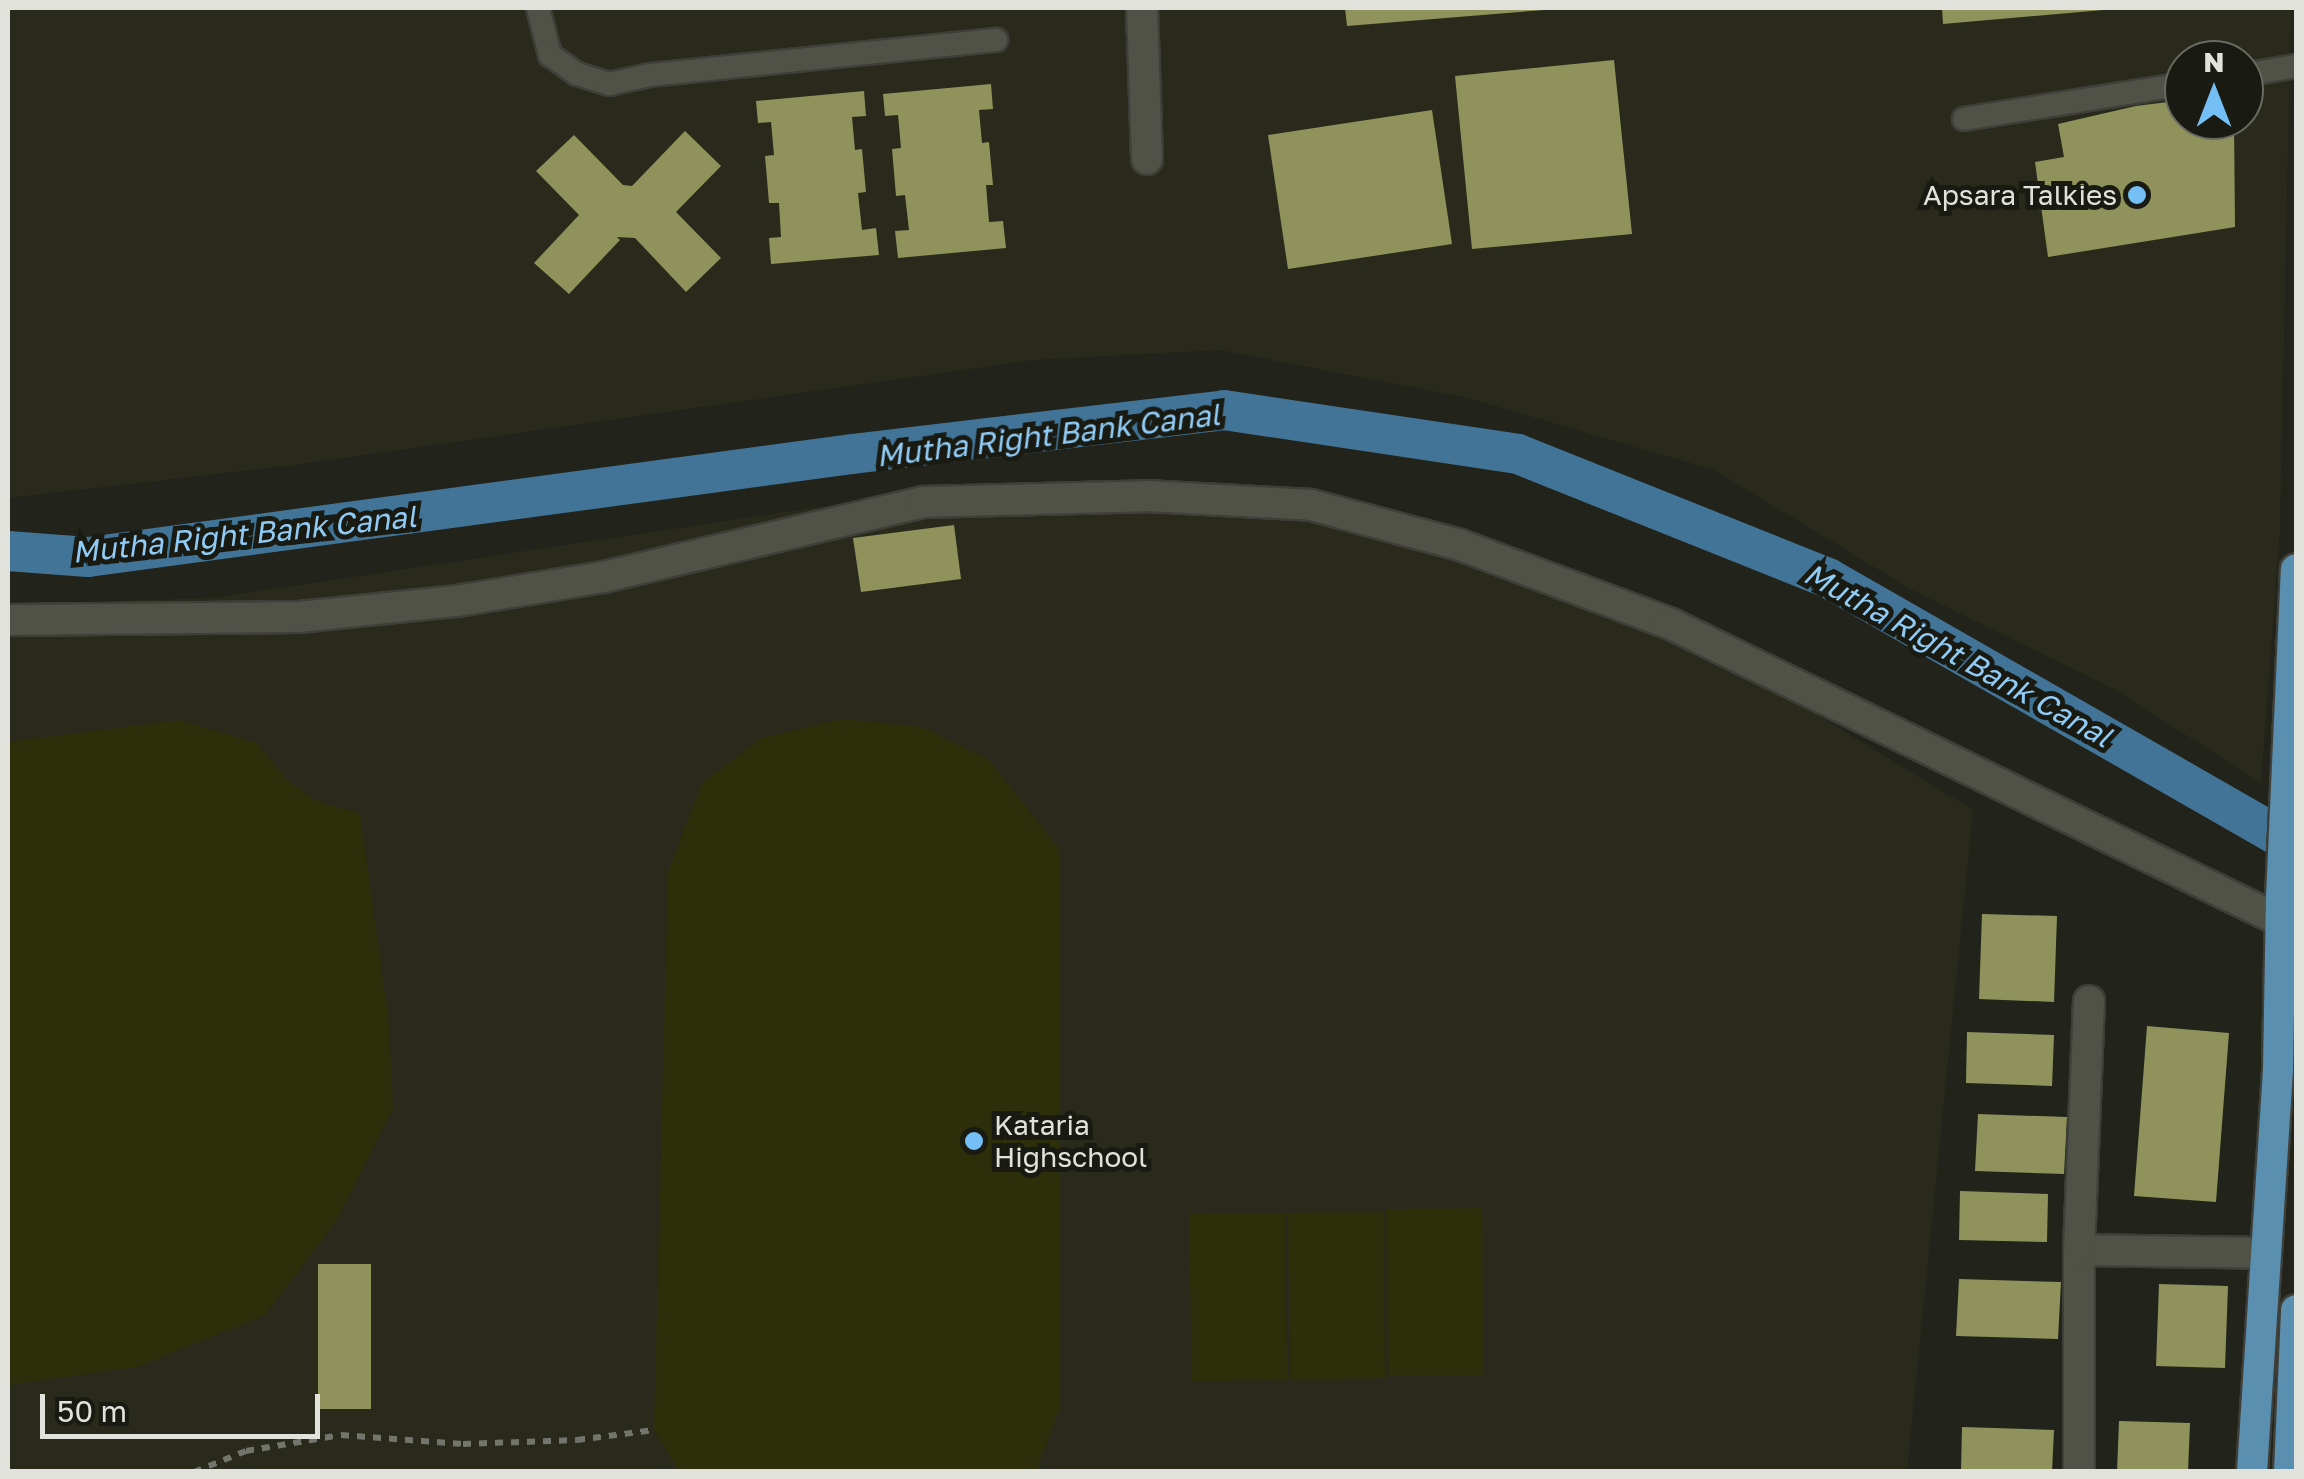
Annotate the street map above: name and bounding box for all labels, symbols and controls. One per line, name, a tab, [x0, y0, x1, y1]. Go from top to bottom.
north arrow	[2164, 40, 2264, 140]
text: N	[2203, 45, 2225, 78]
place label: Apsara Talkies	[1923, 178, 2117, 212]
marker: Apsara Talkies	[2126, 184, 2148, 206]
water label: Mutha Right Bank Canal	[874, 396, 1222, 474]
water label: Mutha Right Bank Canal	[70, 498, 418, 570]
water label: Mutha Right Bank Canal	[1798, 555, 2118, 755]
place label: Kataria Highschool	[994, 1108, 1147, 1174]
marker: Kataria Highschool	[963, 1130, 985, 1152]
scale bar	[45, 1374, 325, 1436]
text: 50 m	[57, 1393, 127, 1429]

